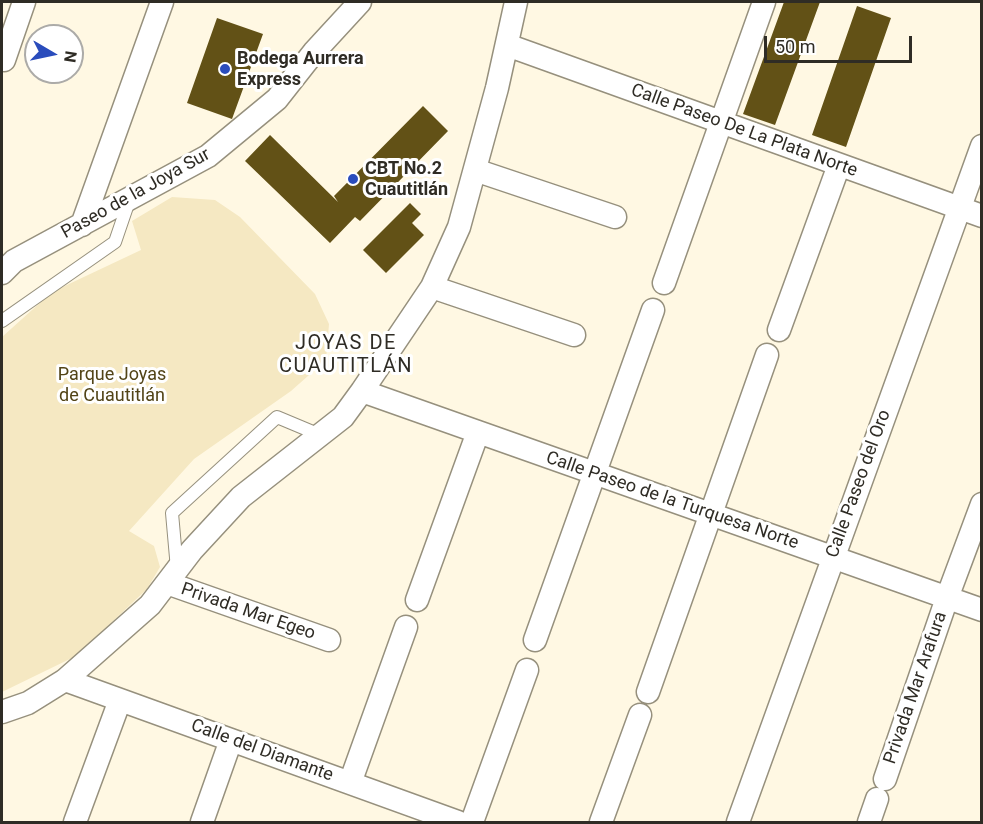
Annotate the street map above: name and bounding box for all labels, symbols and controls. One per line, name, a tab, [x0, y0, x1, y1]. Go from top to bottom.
north arrow	[24, 24, 84, 84]
scale bar	[767, 24, 916, 62]
text: 50 m	[775, 36, 815, 57]
place label: Bodega Aurrera Express	[237, 48, 364, 90]
text: N	[60, 50, 81, 64]
marker: Bodega Aurrera Express	[218, 62, 232, 76]
street label: Calle Paseo De La Plata Norte	[628, 80, 860, 182]
street label: Paseo de la Joya Sur	[58, 144, 214, 244]
place label: CBT No.2 Cuautitlán	[365, 158, 448, 201]
marker: CBT No.2 Cuautitlán	[346, 172, 360, 186]
district label: JOYAS DE CUAUTITLÁN	[279, 332, 413, 379]
park label: Parque Joyas de Cuautitlán	[58, 364, 166, 406]
street label: Calle Paseo del Oro	[822, 407, 896, 561]
street label: Calle Paseo de la Turquesa Norte	[543, 448, 801, 554]
street label: Privada Mar Egeo	[178, 579, 318, 645]
street label: Privada Mar Arafura	[880, 609, 952, 767]
street label: Calle del Diamante	[188, 715, 336, 787]

